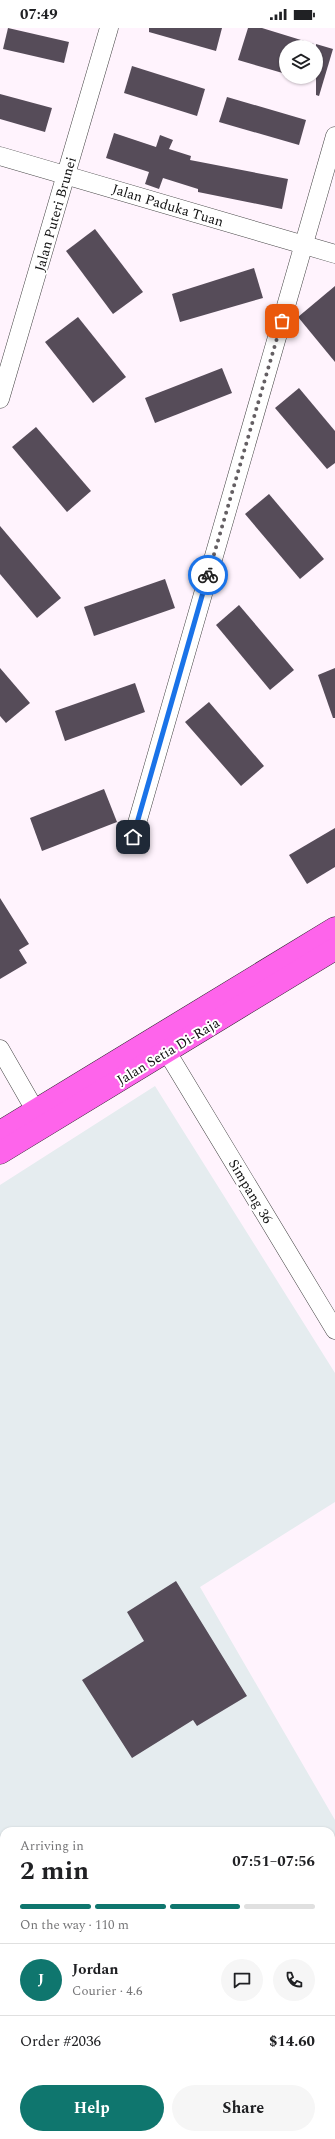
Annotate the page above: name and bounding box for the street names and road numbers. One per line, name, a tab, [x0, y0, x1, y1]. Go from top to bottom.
street label: Jalan Puteri Brunei	[29, 154, 82, 274]
street label: Jalan Paduka Tuan	[109, 179, 226, 232]
street label: Jalan Setia Di-Raja	[113, 1012, 224, 1090]
street label: Simpang 36	[223, 1155, 278, 1227]

